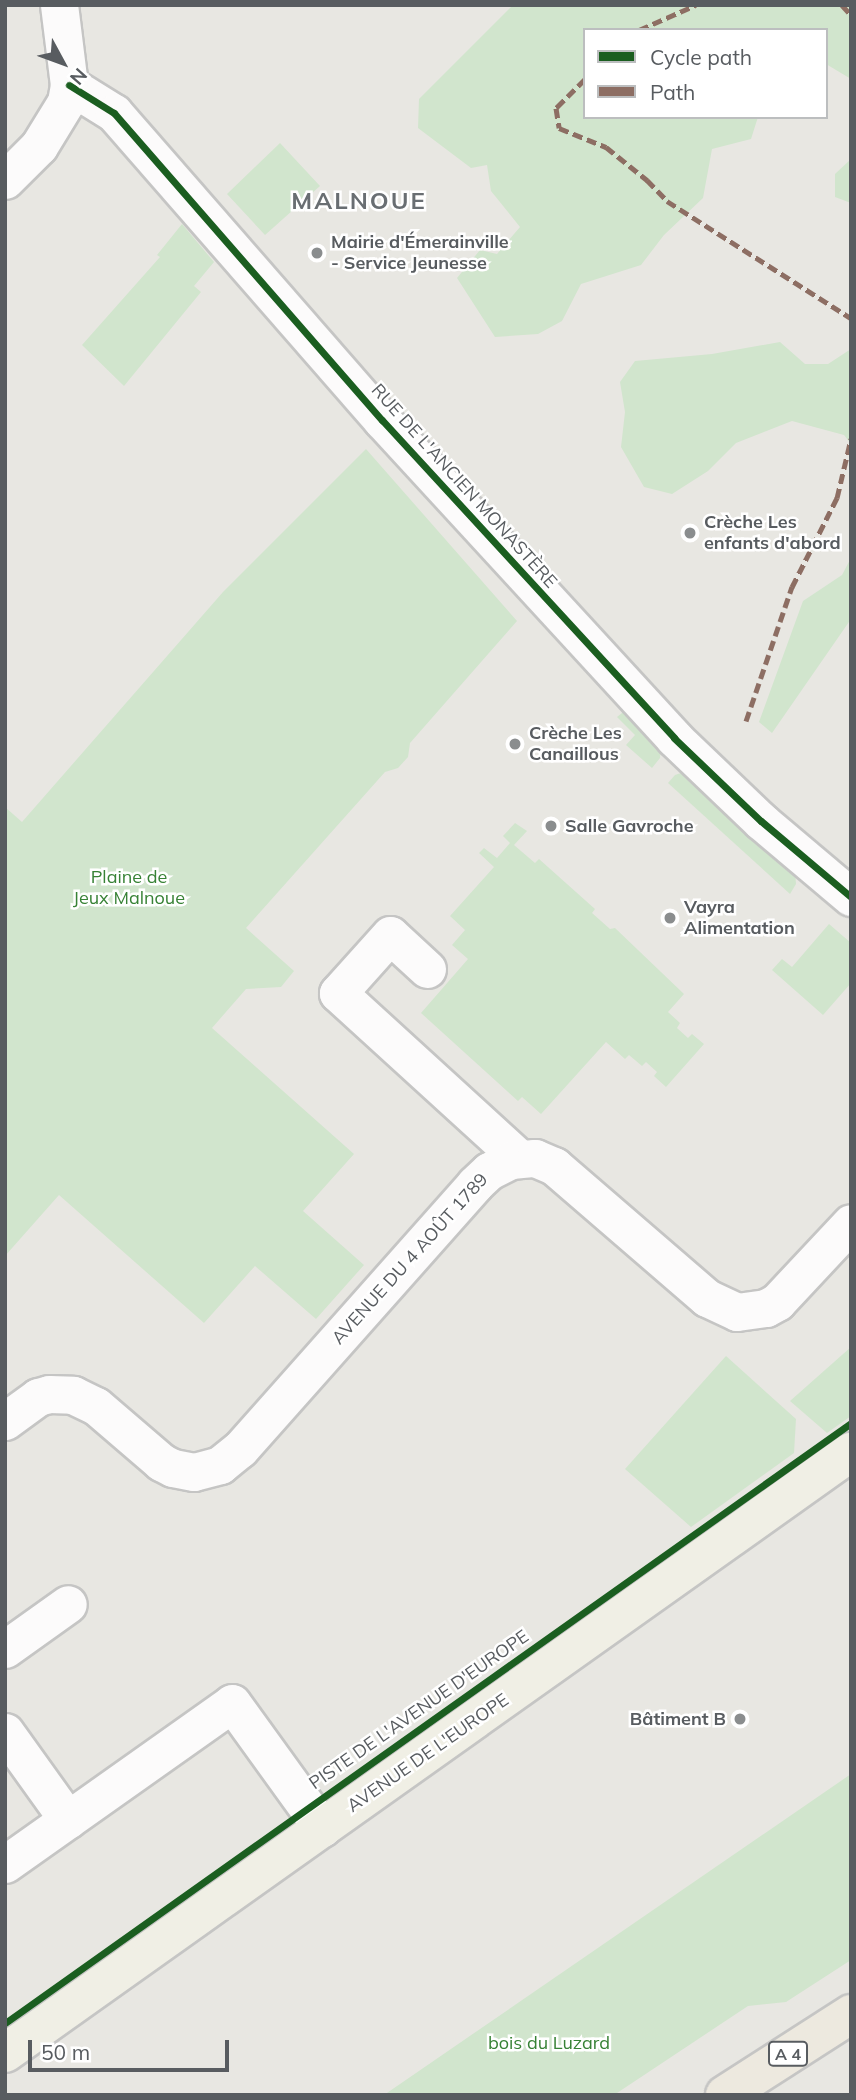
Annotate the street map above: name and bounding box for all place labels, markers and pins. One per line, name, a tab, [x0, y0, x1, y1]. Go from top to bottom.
place label: Mairie d'Émerainville - Service Jeunesse	[331, 232, 509, 274]
marker: Mairie d'Émerainville - Service Jeunesse	[309, 245, 325, 261]
place label: Crèche Les enfants d'abord	[704, 512, 841, 554]
marker: Crèche Les enfants d'abord	[682, 525, 698, 541]
place label: Crèche Les Canaillous	[529, 723, 622, 766]
marker: Crèche Les Canaillous	[507, 736, 523, 752]
place label: Salle Gavroche	[565, 815, 694, 837]
marker: Salle Gavroche	[543, 818, 559, 834]
place label: Vayra Alimentation	[684, 897, 795, 940]
marker: Vayra Alimentation	[662, 910, 678, 926]
place label: Bâtiment B	[630, 1708, 726, 1730]
marker: Bâtiment B	[732, 1711, 748, 1727]

